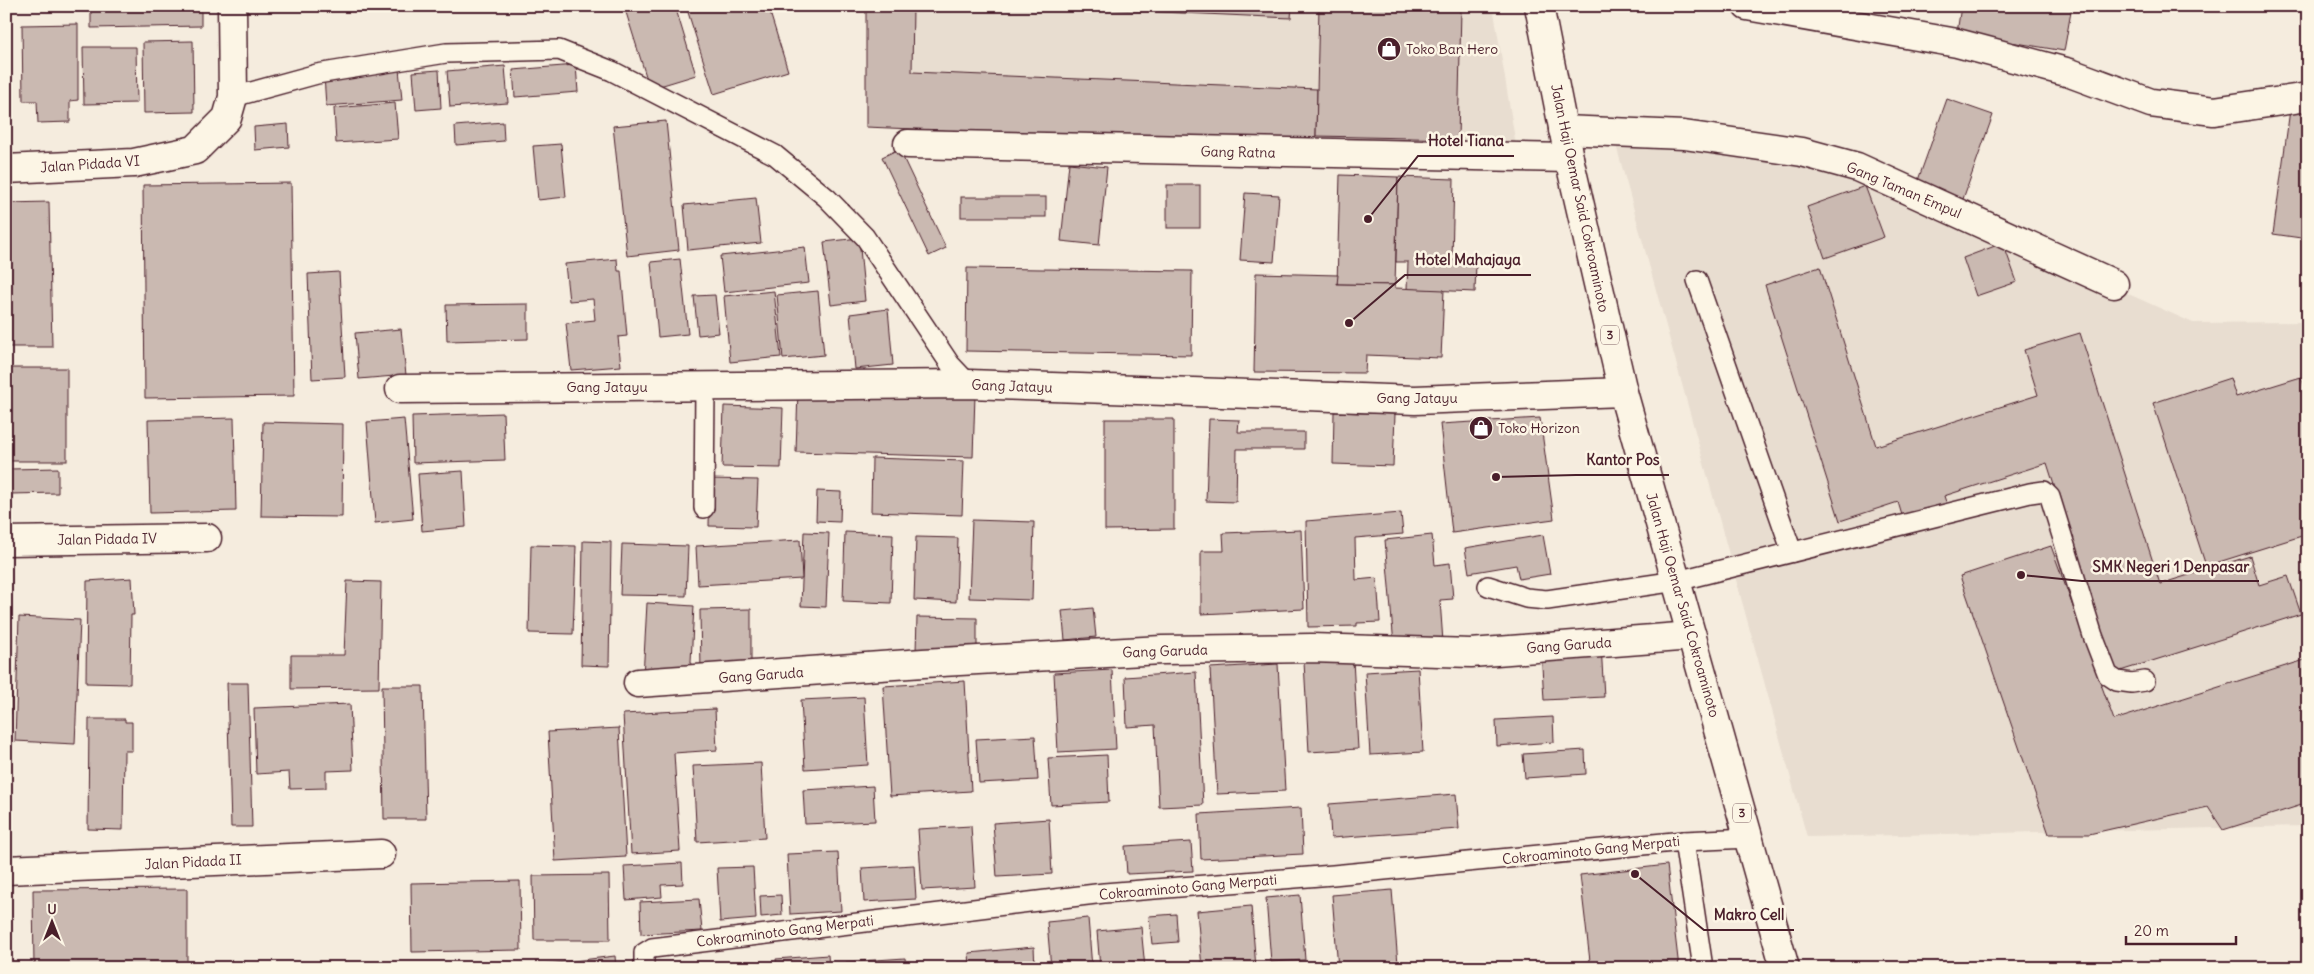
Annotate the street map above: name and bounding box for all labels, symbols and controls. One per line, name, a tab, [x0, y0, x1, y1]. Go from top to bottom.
shop icon: Toko Ban Hero	[1376, 36, 1402, 62]
place label: Toko Ban Hero	[1406, 40, 1498, 58]
street label: Jalan Haji Oemar Said Cokroaminoto	[1547, 82, 1613, 314]
callout: Hotel Tiana	[1418, 126, 1514, 156]
text: Hotel Tiana	[1428, 131, 1504, 150]
street label: Gang Ratna	[1200, 142, 1276, 162]
street label: Jalan Pidada VI	[40, 152, 140, 176]
street label: Gang Taman Empul	[1844, 158, 1964, 222]
callout: Hotel Mahajaya	[1405, 245, 1531, 275]
text: Hotel Mahajaya	[1415, 250, 1521, 270]
road number: 3	[1601, 326, 1619, 344]
street label: Gang Jatayu	[971, 376, 1053, 396]
street label: Gang Jatayu	[566, 378, 648, 396]
street label: Gang Jatayu	[1376, 389, 1458, 407]
shop icon: Toko Horizon	[1468, 415, 1494, 441]
place label: Toko Horizon	[1498, 419, 1580, 437]
callout: Kantor Pos	[1576, 445, 1669, 475]
text: Kantor Pos	[1586, 450, 1660, 469]
street label: Jalan Haji Oemar Said Cokroaminoto	[1642, 491, 1724, 720]
street label: Jalan Pidada IV	[57, 529, 157, 549]
callout: SMK Negeri 1 Denpasar	[2082, 551, 2259, 581]
text: SMK Negeri 1 Denpasar	[2093, 557, 2250, 577]
street label: Gang Garuda	[1526, 633, 1612, 657]
street label: Gang Garuda	[1122, 641, 1208, 661]
street label: Gang Garuda	[718, 663, 804, 687]
road number: 3	[1733, 804, 1751, 822]
street label: Cokroaminoto Gang Merpati	[1501, 832, 1681, 868]
street label: Jalan Pidada II	[144, 850, 242, 874]
street label: Cokroaminoto Gang Merpati	[1098, 870, 1278, 904]
north arrow	[28, 896, 78, 946]
text: U	[47, 900, 57, 918]
callout: Makro Cell	[1704, 900, 1794, 930]
text: Makro Cell	[1714, 905, 1784, 924]
street label: Cokroaminoto Gang Merpati	[695, 911, 875, 951]
scale bar	[2126, 914, 2236, 946]
text: 20 m	[2134, 921, 2169, 940]

